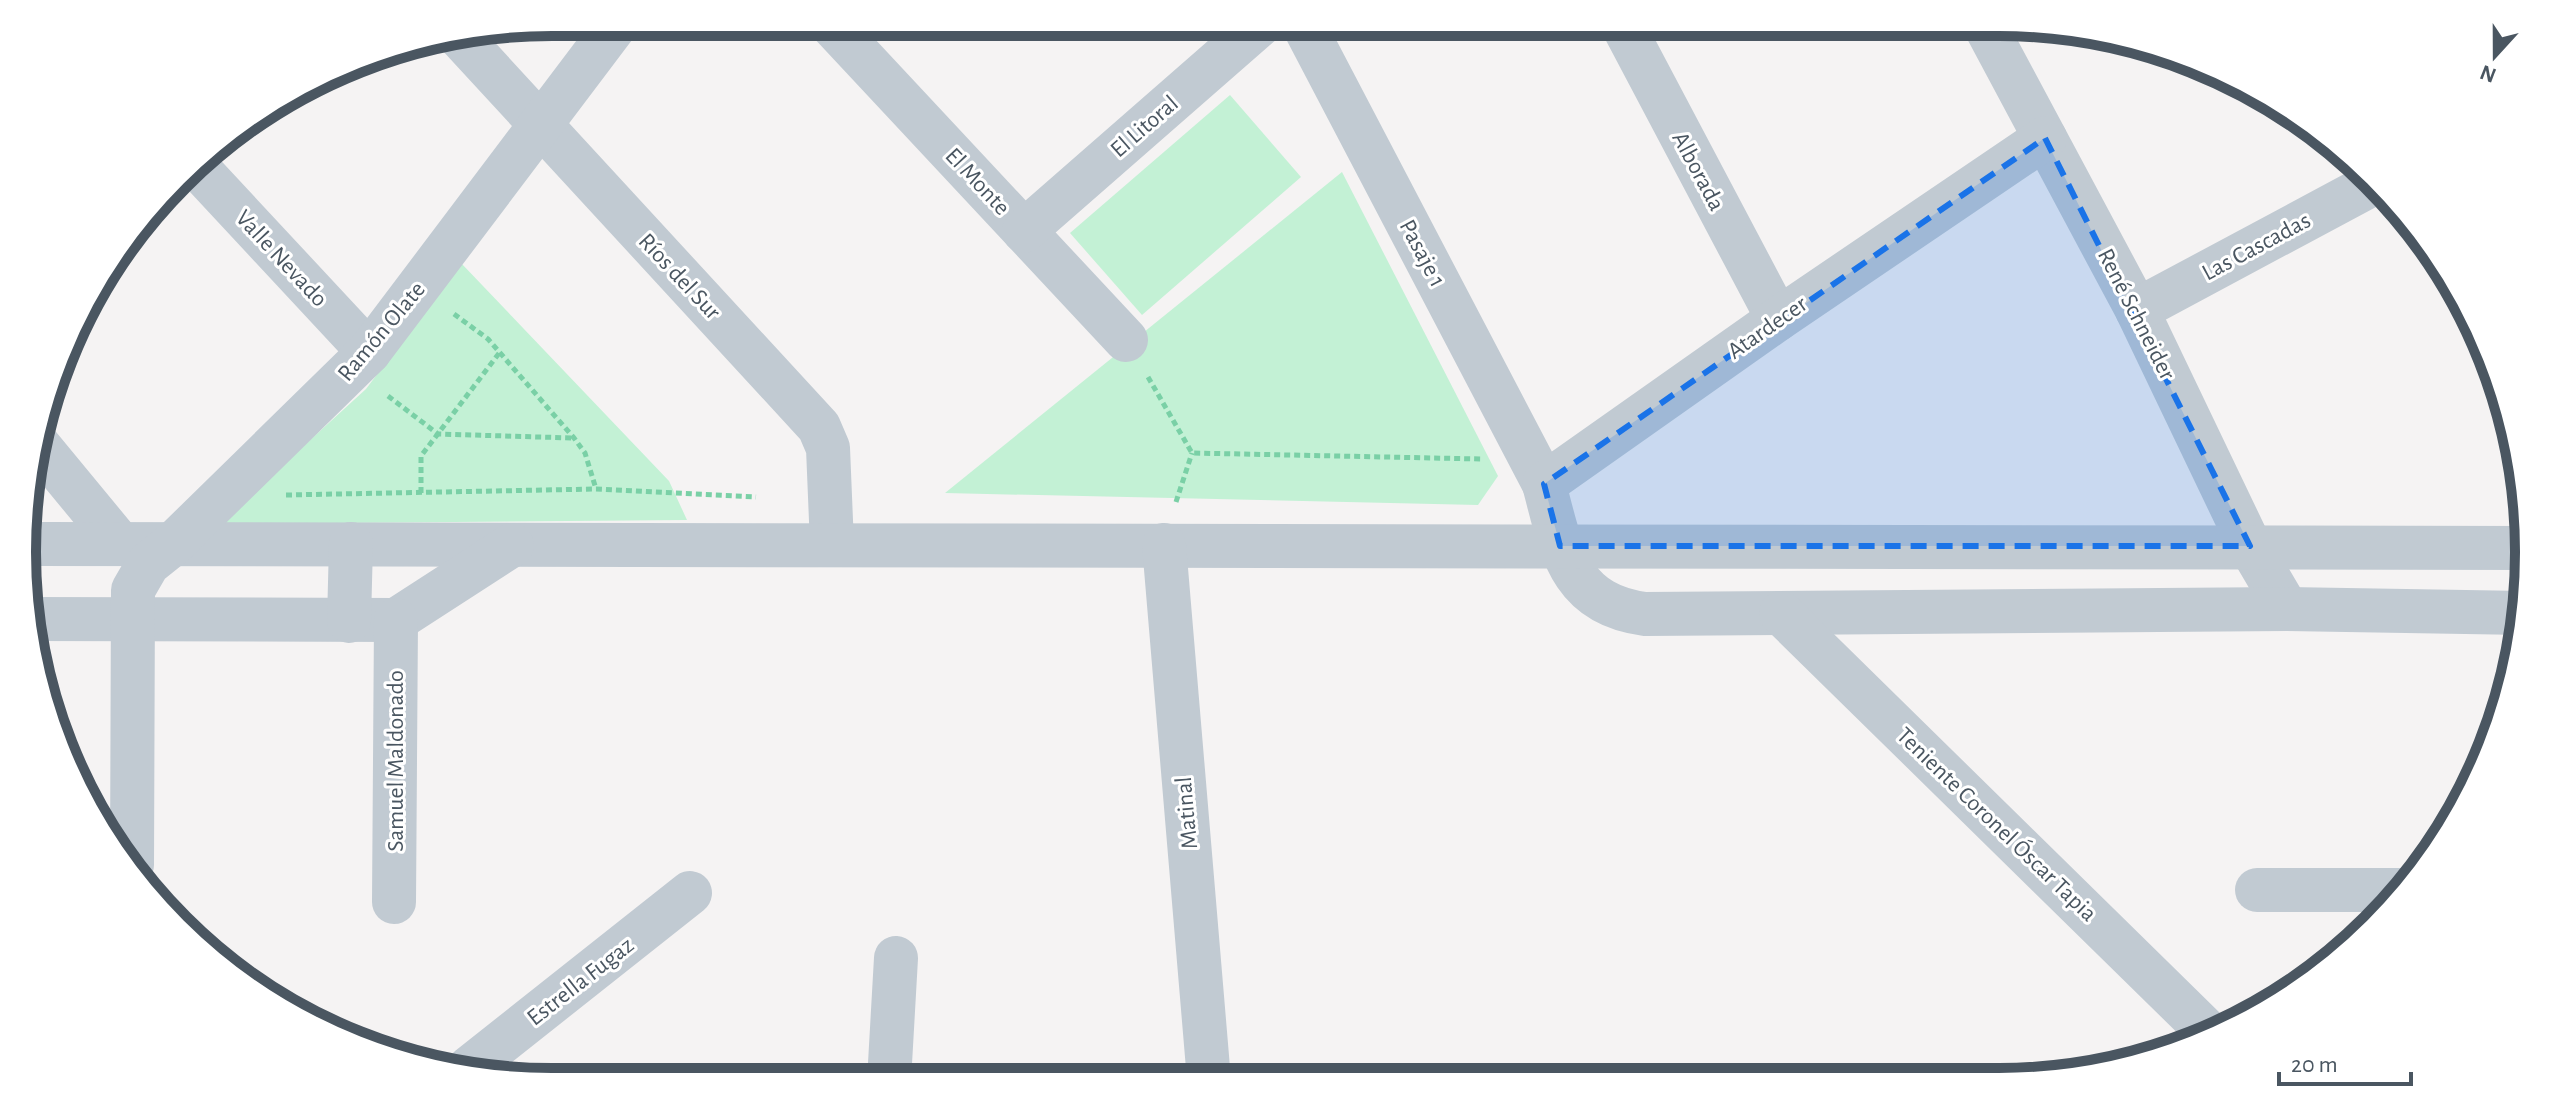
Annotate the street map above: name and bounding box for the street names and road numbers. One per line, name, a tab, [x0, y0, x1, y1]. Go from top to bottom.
street label: El Litoral	[1106, 91, 1183, 162]
street label: Alborada	[1667, 128, 1729, 215]
street label: El Monte	[940, 143, 1014, 220]
street label: Valle Nevado	[231, 206, 332, 312]
street label: Las Cascadas	[2198, 208, 2315, 285]
street label: Pasaje 1	[1394, 216, 1450, 291]
street label: Ríos del Sur	[634, 229, 725, 325]
street label: René Schneider	[2093, 245, 2180, 384]
street label: Ramón Olate	[334, 277, 430, 386]
street label: Atardecer	[1723, 292, 1812, 364]
street label: Samuel Maldonado	[384, 670, 408, 852]
street label: Teniente Coronel Óscar Tapia	[1892, 722, 2102, 926]
street label: Matinal	[1172, 776, 1202, 850]
street label: Estrella Fugaz	[523, 933, 638, 1031]

